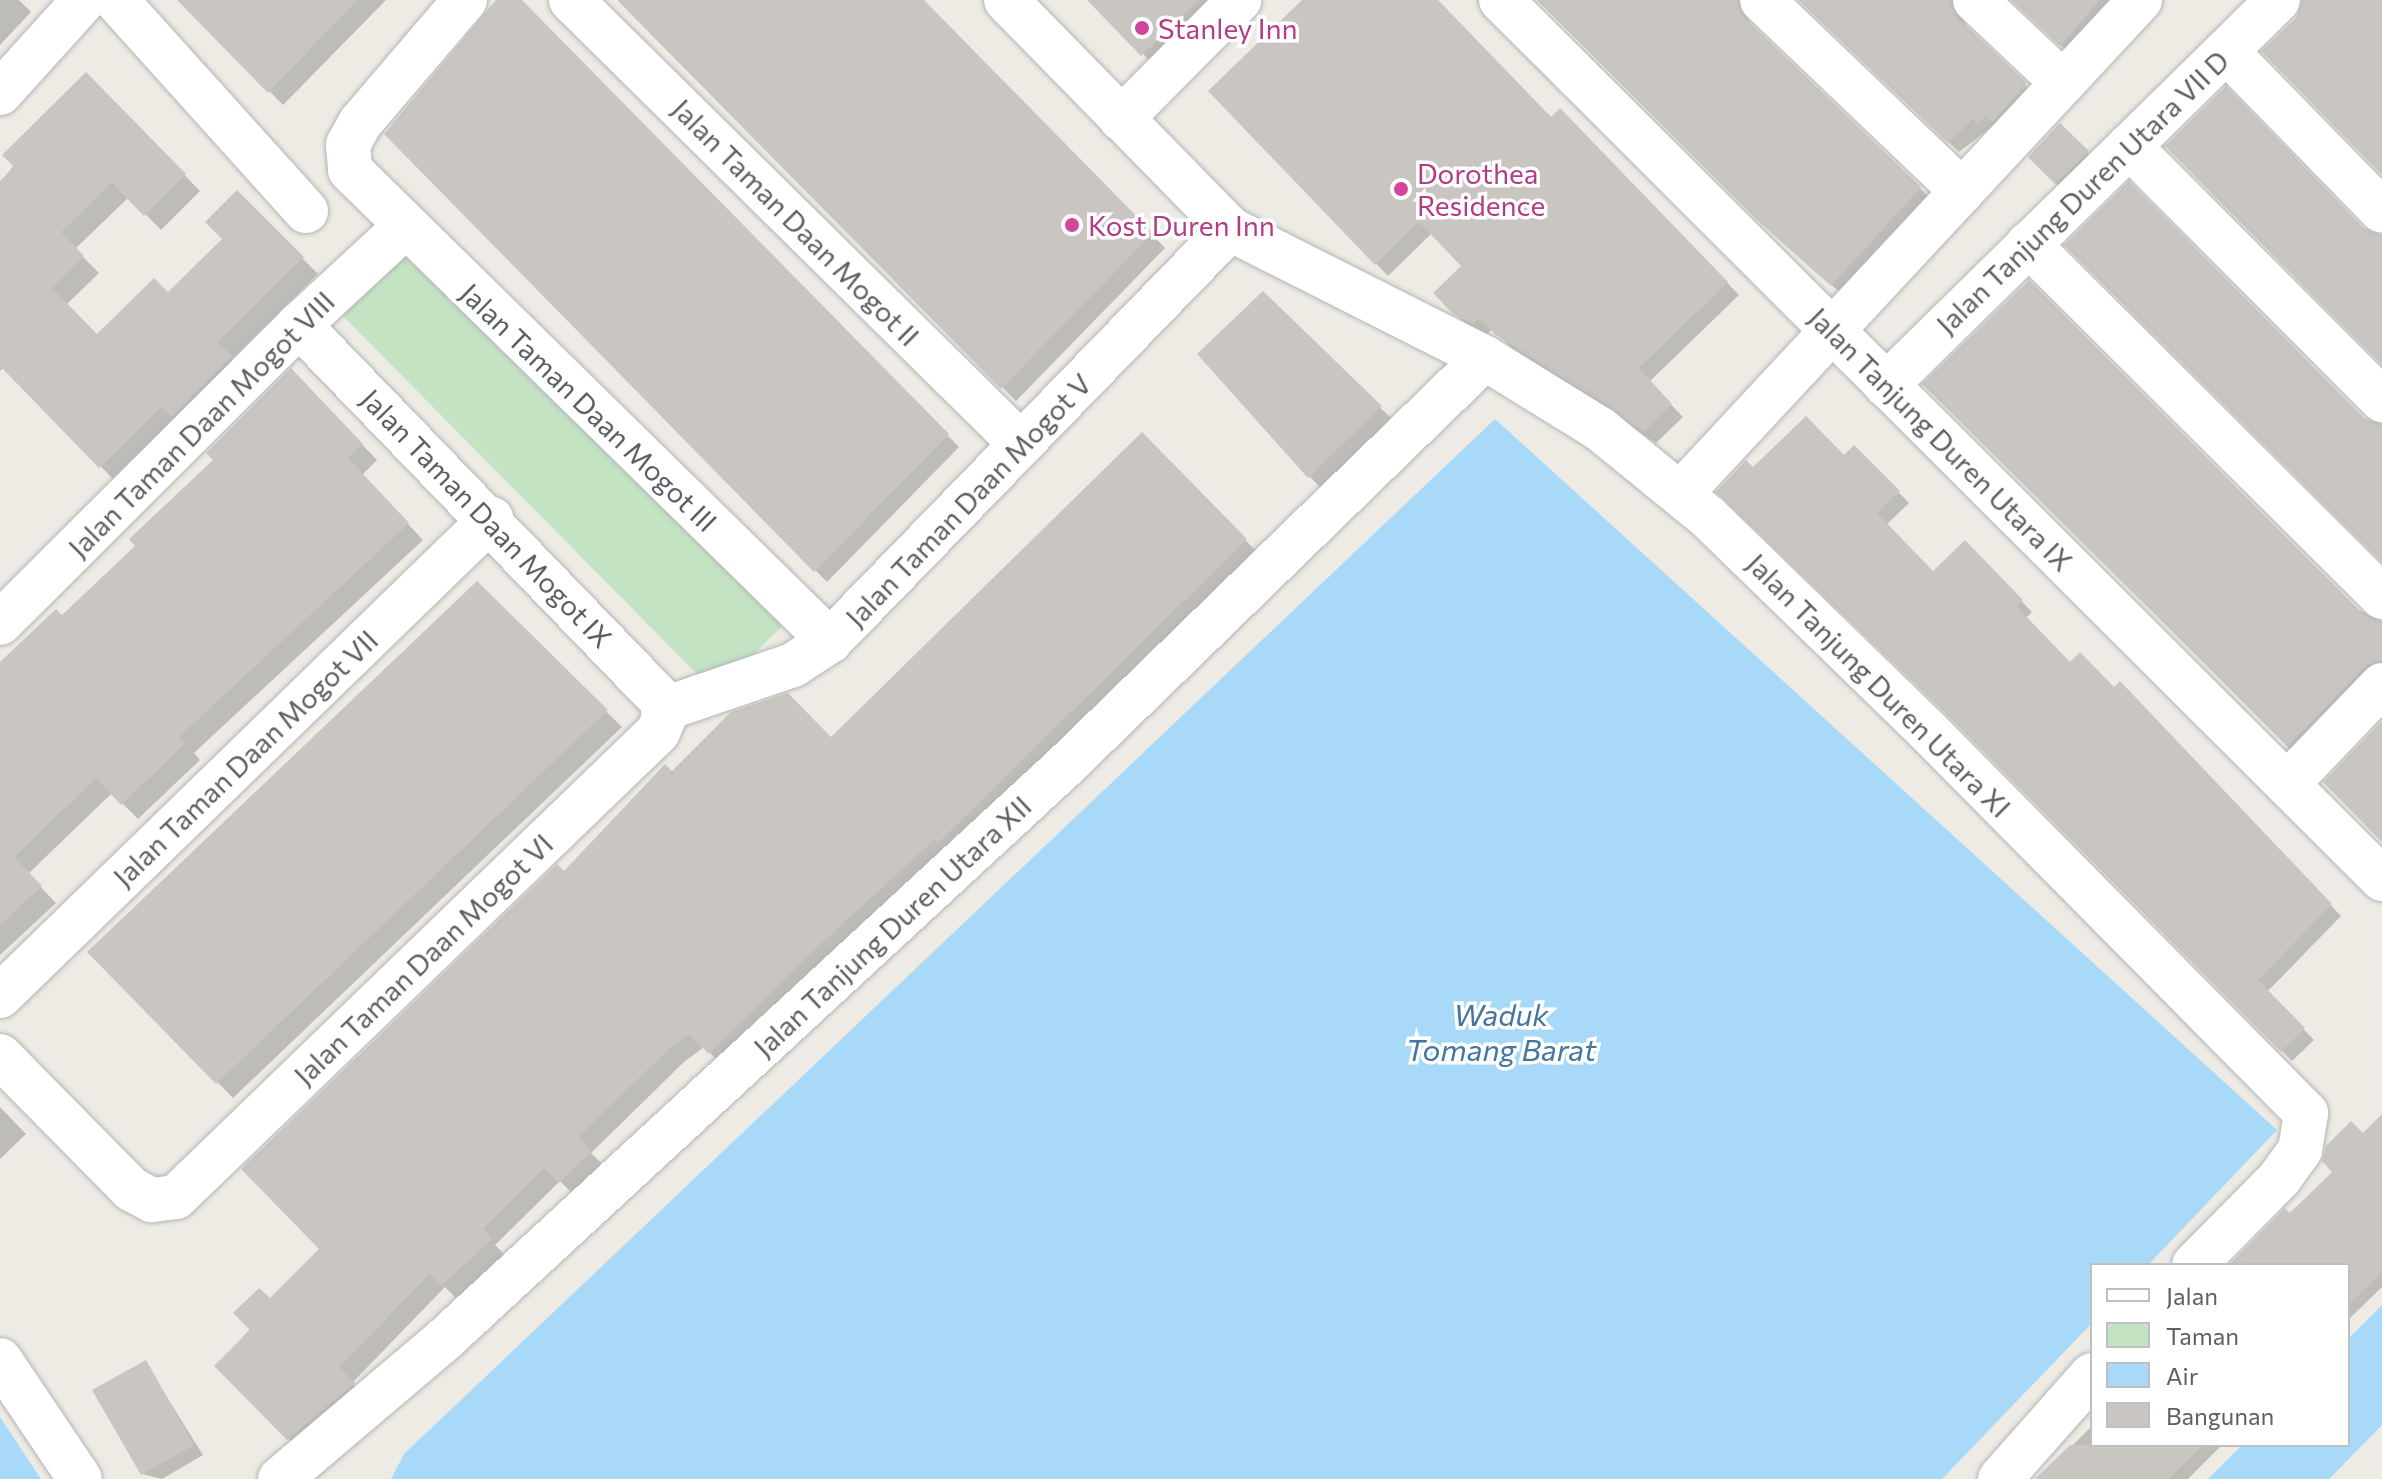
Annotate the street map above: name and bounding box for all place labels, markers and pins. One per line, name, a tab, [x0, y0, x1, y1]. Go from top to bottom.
place label: Stanley Inn	[1158, 11, 1298, 45]
marker: Stanley Inn	[1133, 19, 1151, 37]
place label: Dorothea Residence	[1417, 156, 1545, 222]
marker: Dorothea Residence	[1392, 180, 1410, 198]
place label: Kost Duren Inn	[1088, 208, 1275, 242]
marker: Kost Duren Inn	[1063, 216, 1081, 234]

